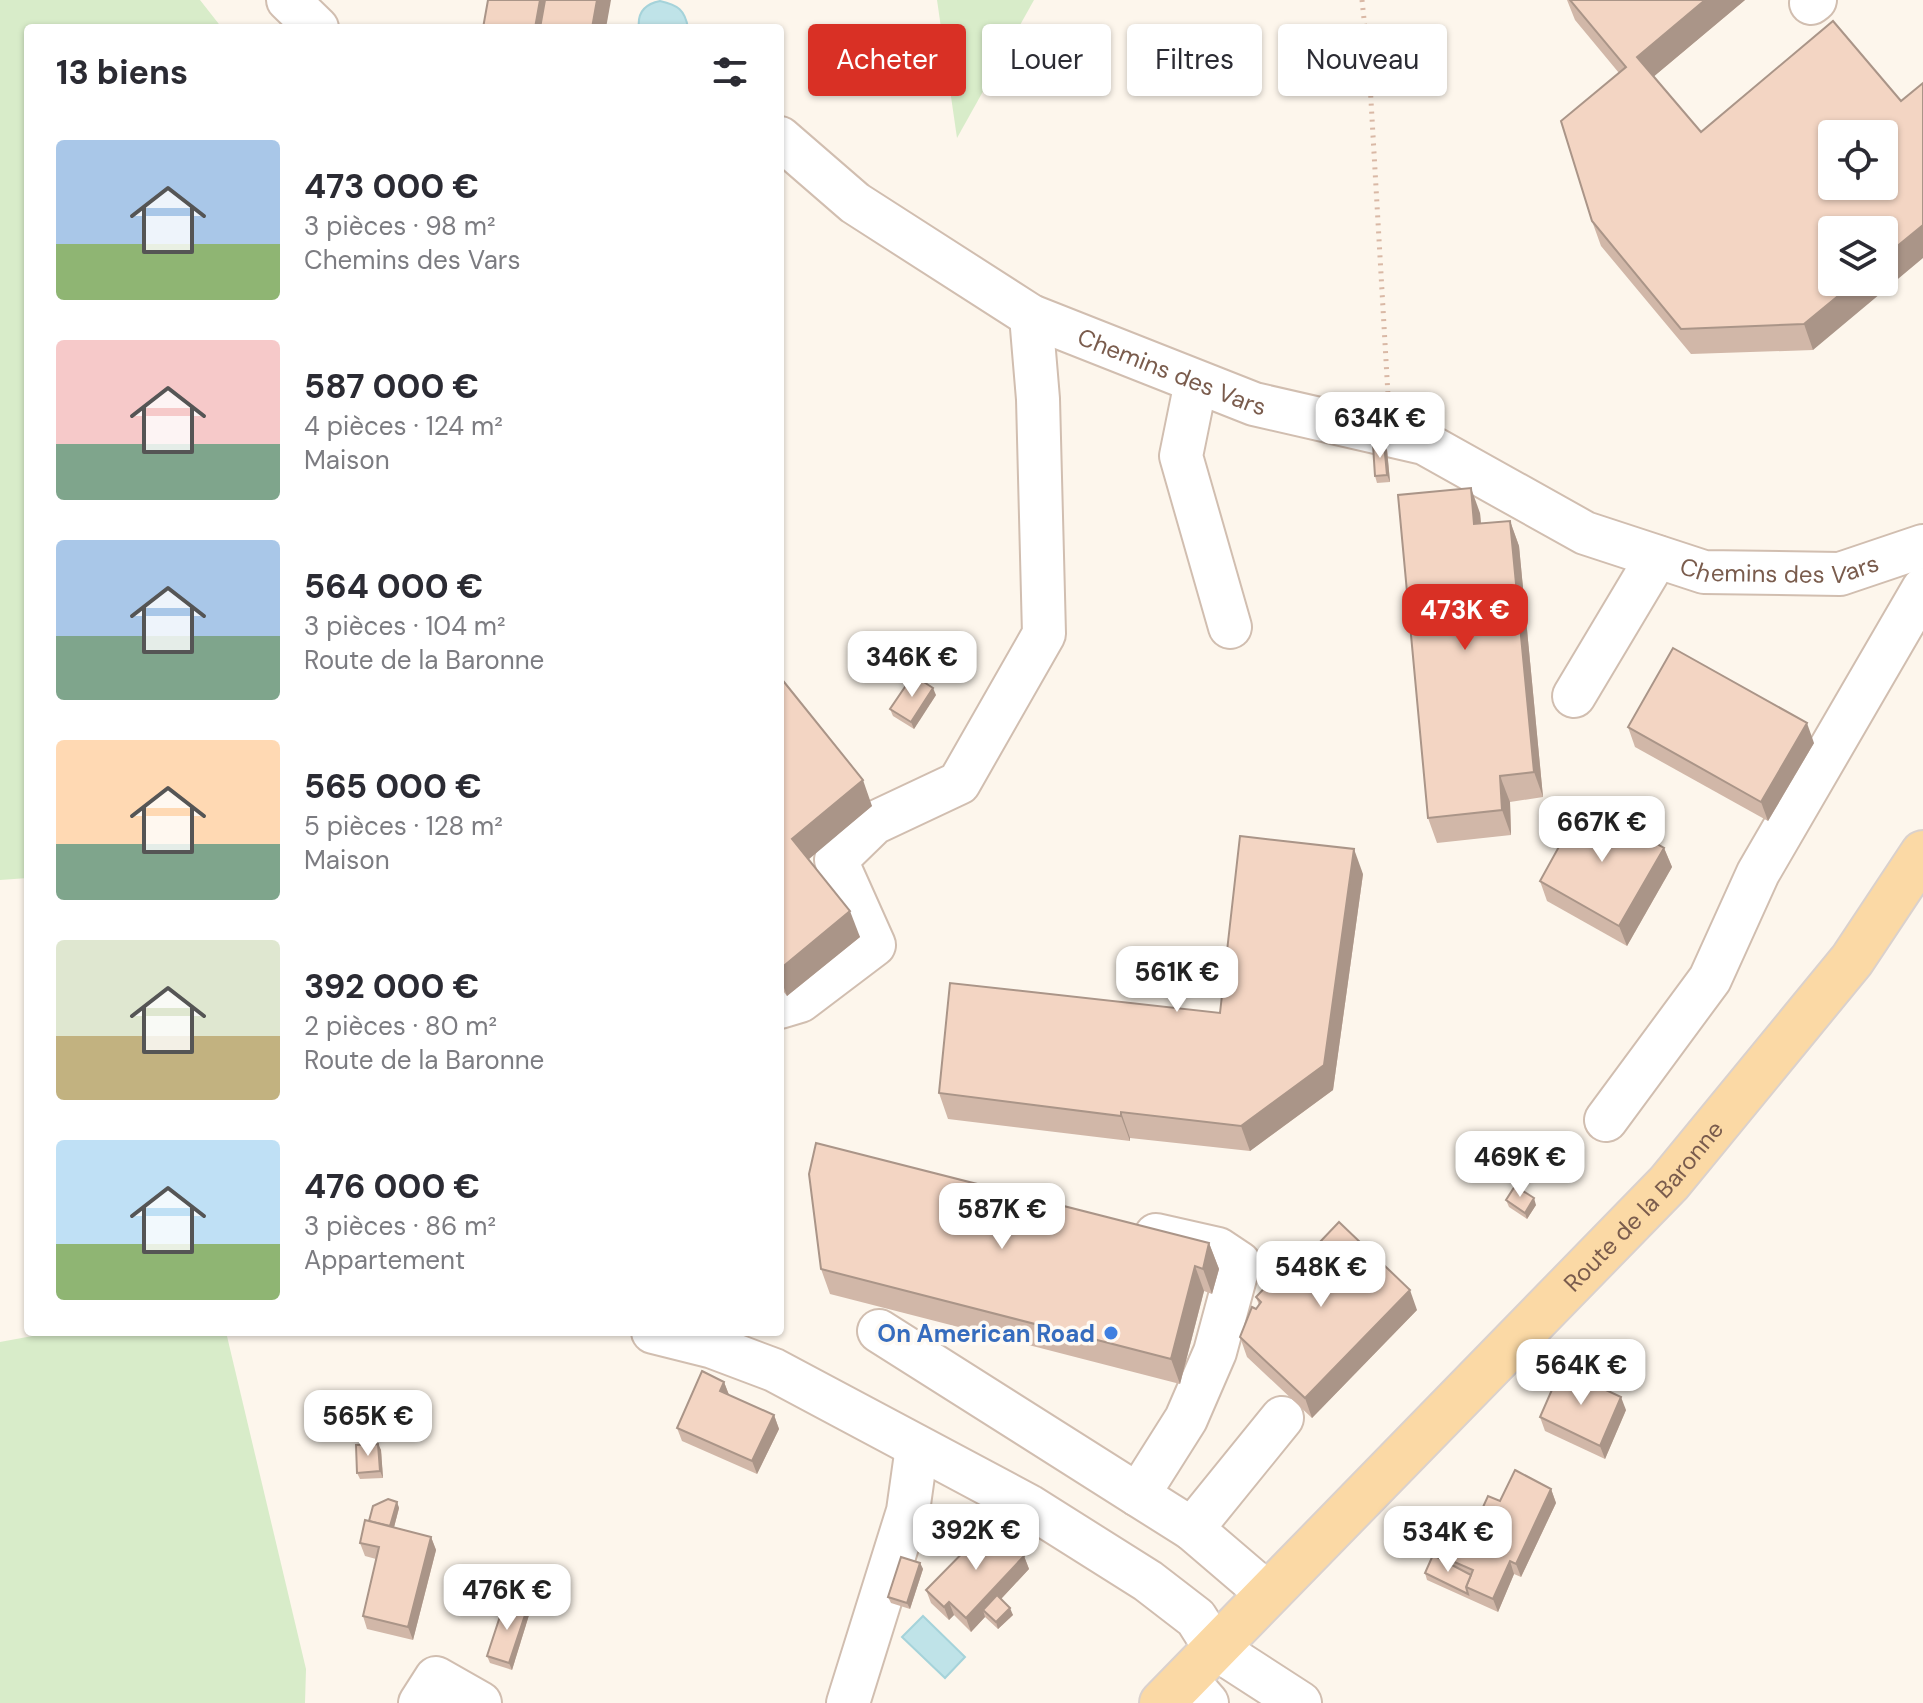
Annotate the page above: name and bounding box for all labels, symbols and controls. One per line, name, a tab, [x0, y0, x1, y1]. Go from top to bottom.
chip: Acheter	[808, 24, 966, 96]
chip: Louer	[982, 24, 1111, 96]
chip: Filtres	[1127, 24, 1262, 96]
chip: Nouveau	[1278, 24, 1447, 96]
text: 13 biens	[56, 50, 188, 95]
icon: filters	[708, 50, 752, 94]
map controls	[1818, 120, 1898, 296]
button: locate	[1818, 120, 1898, 200]
text: 473 000 €	[304, 164, 479, 209]
icon: home	[120, 172, 216, 268]
text: 3 pièces · 98 m²	[304, 209, 496, 243]
button: layers	[1818, 216, 1898, 296]
text: Chemins des Vars	[304, 243, 520, 277]
street label: Chemins des Vars	[1073, 321, 1269, 422]
text: 587 000 €	[304, 364, 479, 409]
icon: home	[120, 372, 216, 468]
pin: 634K €	[1315, 392, 1445, 460]
text: 634K €	[1334, 401, 1426, 435]
text: 4 pièces · 124 m²	[304, 409, 503, 443]
text: Maison	[304, 443, 390, 477]
street label: Chemins des Vars	[1676, 547, 1883, 590]
text: 564 000 €	[304, 564, 483, 609]
icon: home	[120, 572, 216, 668]
pin: 473K €	[1400, 584, 1530, 652]
text: 473K €	[1420, 593, 1510, 627]
text: 3 pièces · 104 m²	[304, 609, 506, 643]
pin: 346K €	[847, 631, 977, 699]
text: 346K €	[866, 640, 958, 674]
text: Route de la Baronne	[304, 643, 544, 677]
text: 565 000 €	[304, 764, 482, 809]
icon: home	[120, 772, 216, 868]
pin: 667K €	[1537, 796, 1667, 864]
text: 667K €	[1557, 805, 1647, 839]
text: 5 pièces · 128 m²	[304, 809, 503, 843]
text: Maison	[304, 843, 390, 877]
pin: 561K €	[1112, 946, 1242, 1014]
text: 561K €	[1134, 955, 1220, 989]
text: 392 000 €	[304, 964, 479, 1009]
icon: home	[120, 972, 216, 1068]
text: 2 pièces · 80 m²	[304, 1009, 497, 1043]
text: Route de la Baronne	[304, 1043, 544, 1077]
street label: Route de la Baronne	[1557, 1114, 1730, 1298]
pin: 469K €	[1455, 1131, 1585, 1199]
text: 469K €	[1473, 1140, 1567, 1174]
text: 476 000 €	[304, 1164, 480, 1209]
icon: home	[120, 1172, 216, 1268]
pin: 587K €	[937, 1183, 1067, 1251]
text: 587K €	[957, 1192, 1047, 1226]
text: 3 pièces · 86 m²	[304, 1209, 496, 1243]
pin: 548K €	[1256, 1241, 1386, 1309]
text: Appartement	[304, 1243, 465, 1277]
text: 548K €	[1274, 1250, 1368, 1284]
place label: On American Road	[877, 1318, 1095, 1349]
marker: On American Road	[1102, 1324, 1120, 1342]
pin: 564K €	[1516, 1339, 1646, 1407]
text: 564K €	[1534, 1348, 1628, 1382]
pin: 565K €	[303, 1390, 433, 1458]
text: 565K €	[322, 1399, 414, 1433]
pin: 392K €	[911, 1504, 1041, 1572]
pin: 534K €	[1383, 1506, 1513, 1574]
text: 392K €	[931, 1513, 1021, 1547]
text: 534K €	[1402, 1515, 1494, 1549]
pin: 476K €	[442, 1564, 572, 1632]
text: 476K €	[462, 1573, 552, 1607]

